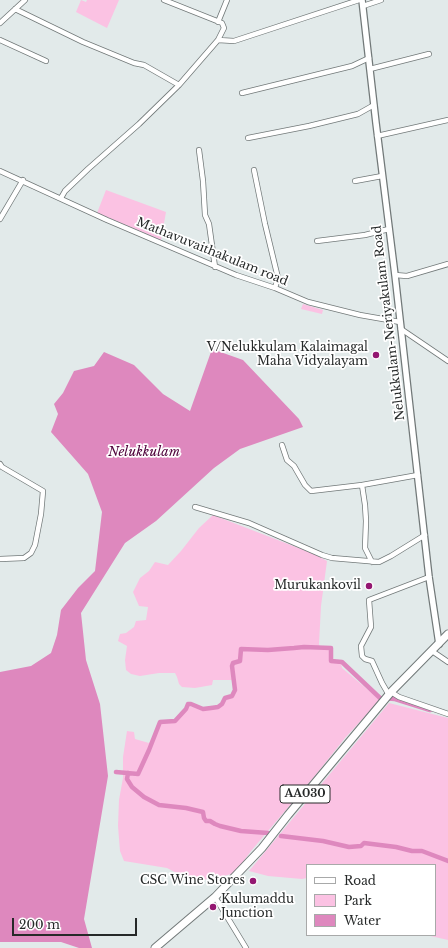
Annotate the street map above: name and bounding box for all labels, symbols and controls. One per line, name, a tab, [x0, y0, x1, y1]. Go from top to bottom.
street label: Mathavuvaithakulam road	[134, 215, 290, 289]
street label: Nelukkulam-Neriyakulam Road	[370, 225, 408, 421]
place label: V/Nelukkulam Kalaimagal Maha Vidyalayam	[207, 341, 368, 369]
marker: V/Nelukkulam Kalaimagal Maha Vidyalayam	[371, 350, 381, 360]
water label: Nelukkulam	[108, 444, 180, 460]
place label: Murukankovil	[274, 579, 361, 593]
marker: Murukankovil	[364, 581, 374, 591]
road number: AA030	[280, 785, 330, 803]
legend	[306, 864, 436, 936]
text: Road	[344, 873, 376, 888]
place label: CSC Wine Stores	[140, 874, 245, 888]
marker: CSC Wine Stores	[248, 876, 258, 886]
place label: Kulumaddu Junction	[221, 893, 294, 921]
text: Park	[344, 893, 372, 908]
marker: Kulumaddu Junction	[208, 902, 218, 912]
scale bar	[14, 910, 139, 936]
text: Water	[344, 913, 381, 928]
text: 200 m	[19, 917, 60, 932]

